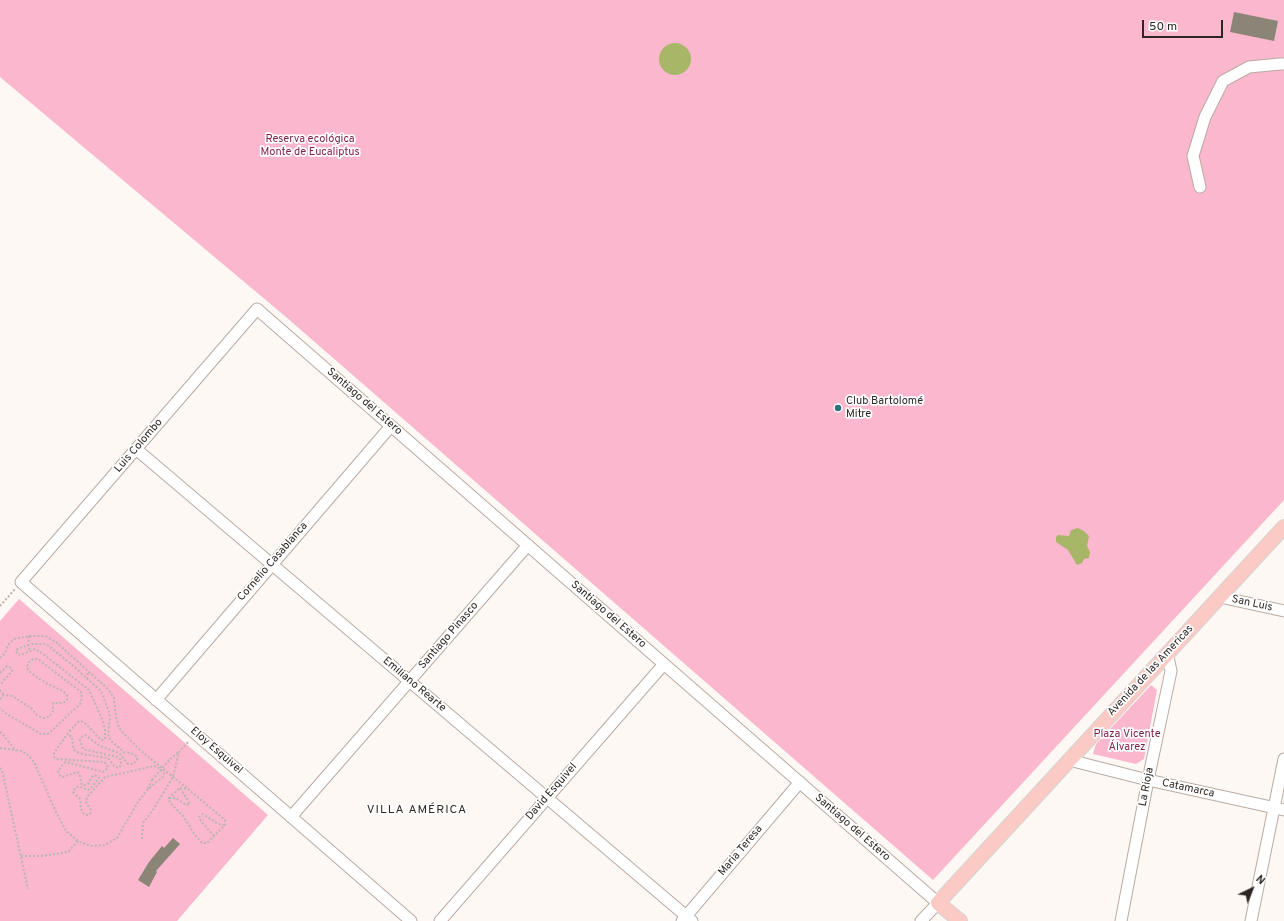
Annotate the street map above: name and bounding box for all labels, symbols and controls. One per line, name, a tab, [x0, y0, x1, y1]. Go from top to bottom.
scale bar	[1144, 12, 1225, 38]
text: 50 m	[1149, 19, 1177, 35]
park label: Reserva ecológica Monte de Eucaliptus	[260, 133, 360, 159]
street label: Santiago del Estero	[324, 366, 404, 438]
place label: Club Bartolomé Mitre	[846, 395, 923, 421]
marker: Club Bartolomé Mitre	[833, 403, 843, 413]
street label: Luis Colombo	[112, 416, 166, 476]
street label: Cornelio Casablanca	[235, 520, 311, 604]
street label: Santiago del Estero	[568, 579, 648, 651]
street label: San Luis	[1230, 593, 1274, 615]
street label: Santiago Pinasco	[416, 600, 482, 672]
street label: Avenida de las Americas	[1105, 623, 1197, 719]
street label: Emiliano Rearte	[380, 655, 448, 715]
street label: Eloy Esquivel	[187, 725, 245, 777]
park label: Plaza Vicente Álvarez	[1093, 728, 1161, 754]
street label: David Esquivel	[524, 761, 580, 823]
street label: La Rioja	[1137, 766, 1157, 808]
street label: Catamarca	[1161, 777, 1215, 801]
street label: Santiago del Estero	[812, 792, 892, 864]
district label: VILLA AMÉRICA	[367, 804, 467, 818]
street label: Maria Teresa	[716, 823, 766, 879]
north arrow	[1232, 869, 1272, 909]
text: N	[1253, 872, 1268, 888]

